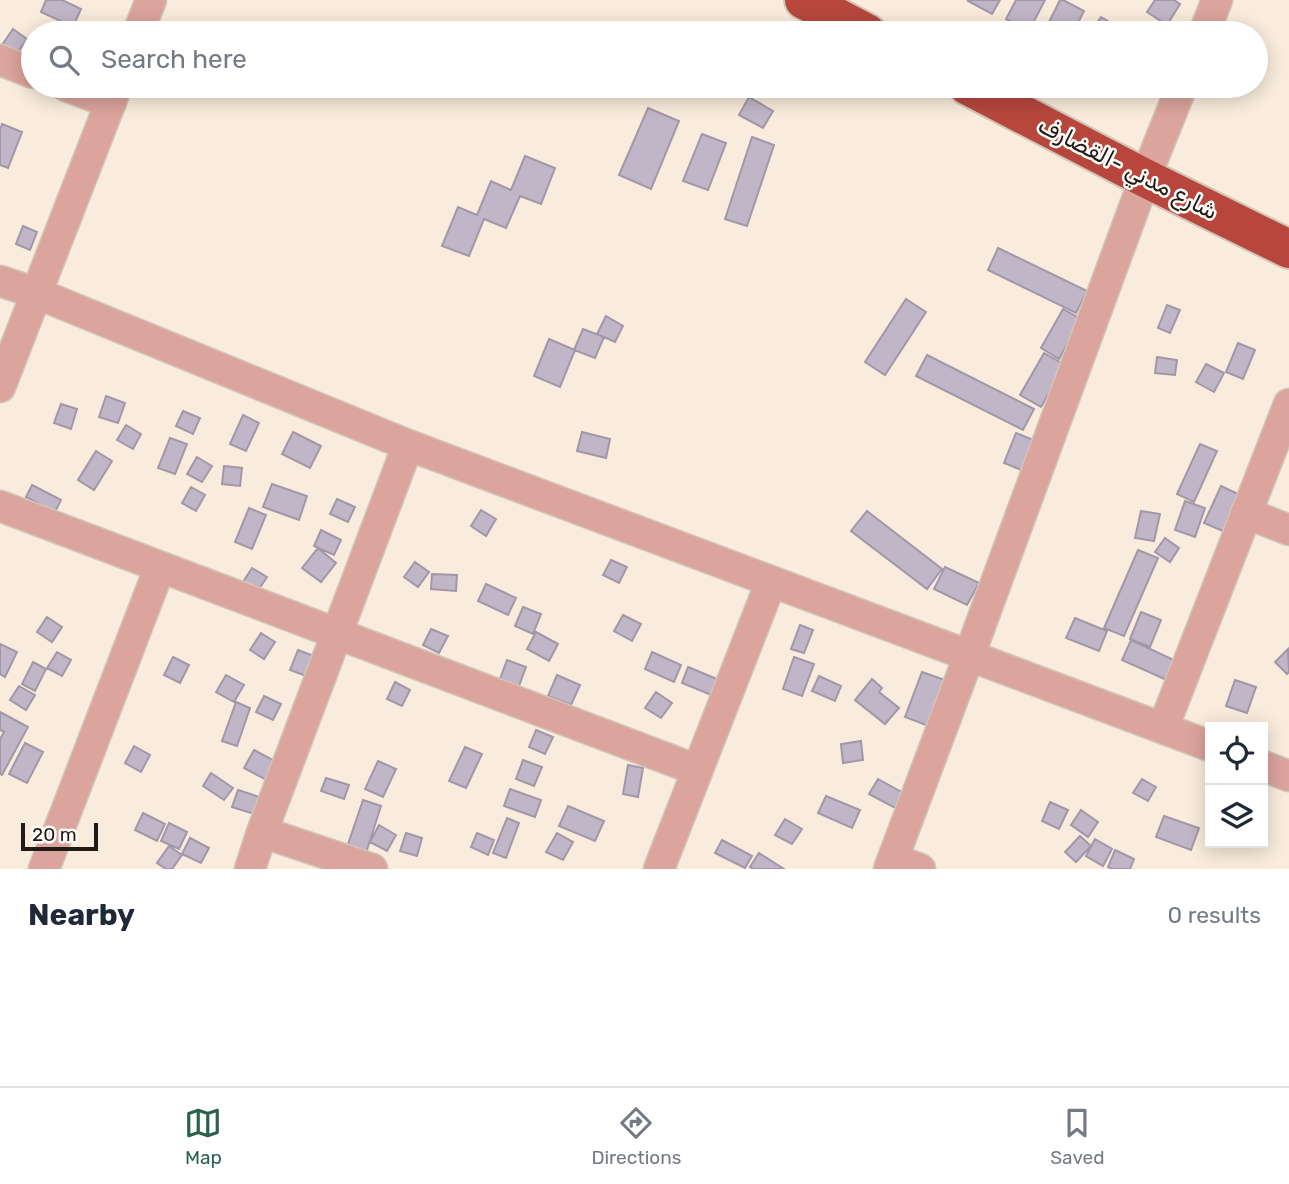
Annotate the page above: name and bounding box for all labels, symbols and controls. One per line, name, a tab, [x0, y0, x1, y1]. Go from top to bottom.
search box	[21, 21, 1268, 98]
icon: search	[45, 41, 83, 79]
text: Search here	[101, 44, 247, 75]
street label: شارع مدني -القضارف	[1032, 111, 1223, 228]
map controls	[1205, 722, 1268, 848]
button: locate	[1205, 722, 1268, 785]
button: layers	[1205, 785, 1268, 848]
scale bar	[21, 820, 98, 852]
text: 20 m	[32, 823, 77, 846]
text: Nearby	[28, 897, 135, 933]
text: 0 results	[1167, 901, 1261, 929]
tab: Map	[184, 1104, 222, 1169]
tab: Directions	[591, 1104, 681, 1169]
tab: Saved	[1050, 1104, 1105, 1169]

